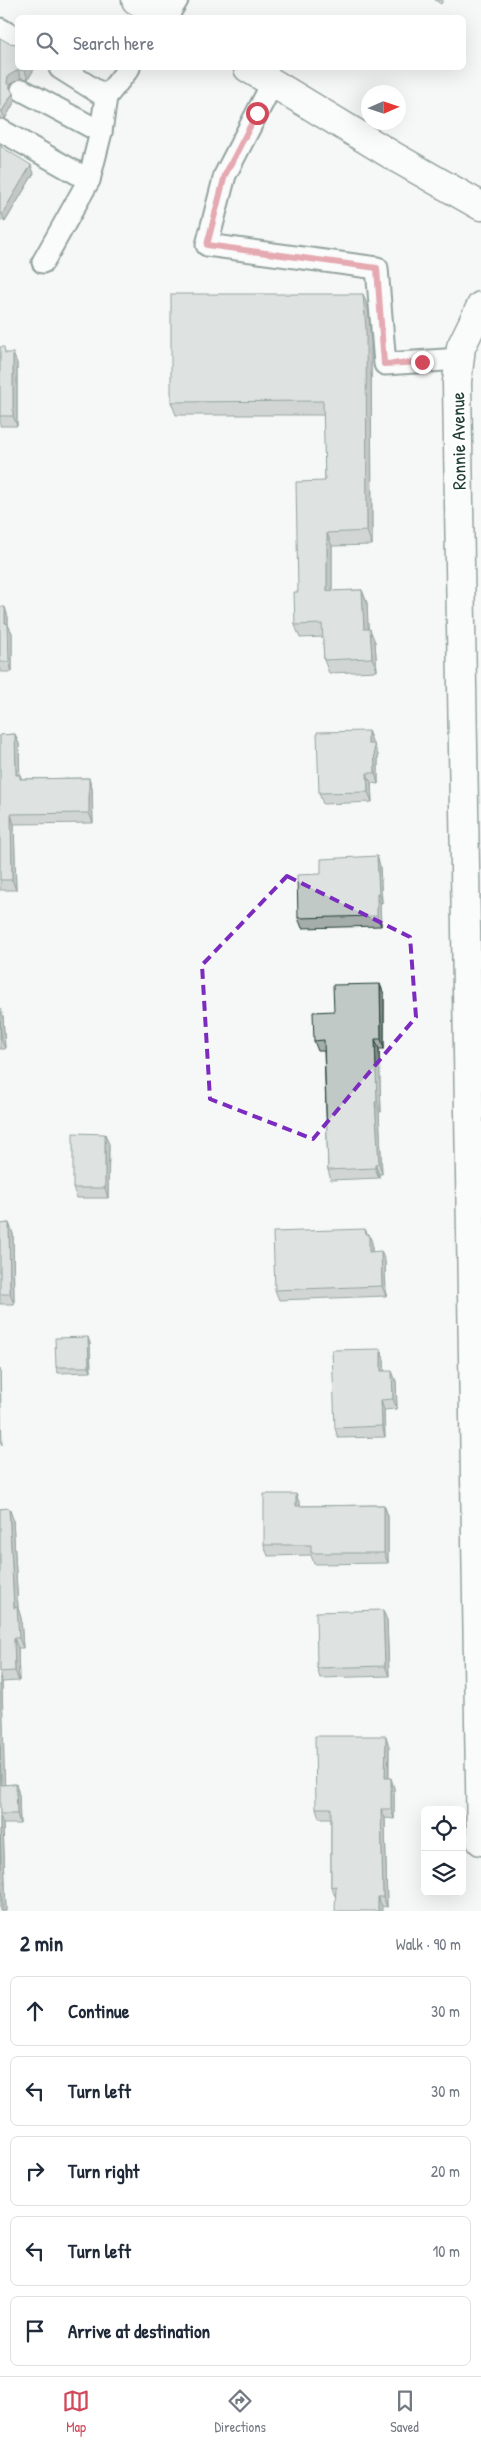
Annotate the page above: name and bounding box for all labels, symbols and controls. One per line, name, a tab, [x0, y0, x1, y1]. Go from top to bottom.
search box	[15, 15, 466, 70]
icon: search	[33, 29, 61, 57]
text: Search here	[73, 30, 154, 56]
north arrow	[361, 85, 406, 130]
route start	[246, 102, 269, 125]
route end	[411, 351, 434, 374]
street label: Ronnie Avenue	[444, 391, 472, 490]
map controls	[421, 1806, 466, 1896]
button: locate	[421, 1806, 466, 1851]
button: layers	[421, 1851, 466, 1896]
text: 2 min	[20, 1929, 63, 1958]
text: Walk · 90 m	[396, 1933, 461, 1955]
icon: ahead	[21, 1997, 49, 2025]
text: Continue	[68, 1998, 129, 2024]
text: 30 m	[431, 2000, 460, 2022]
icon: left	[21, 2077, 49, 2105]
text: Turn left	[68, 2078, 131, 2104]
text: 30 m	[431, 2080, 460, 2102]
icon: right	[21, 2157, 49, 2185]
text: Turn right	[68, 2158, 139, 2184]
text: 20 m	[431, 2160, 460, 2182]
icon: left	[21, 2237, 49, 2265]
text: Turn left	[68, 2238, 131, 2264]
text: 10 m	[432, 2240, 460, 2262]
icon: arrive	[21, 2317, 49, 2345]
text: Arrive at destination	[68, 2318, 210, 2344]
tab: Map	[62, 2387, 90, 2436]
tab: Directions	[214, 2387, 266, 2436]
tab: Saved	[390, 2387, 419, 2436]

